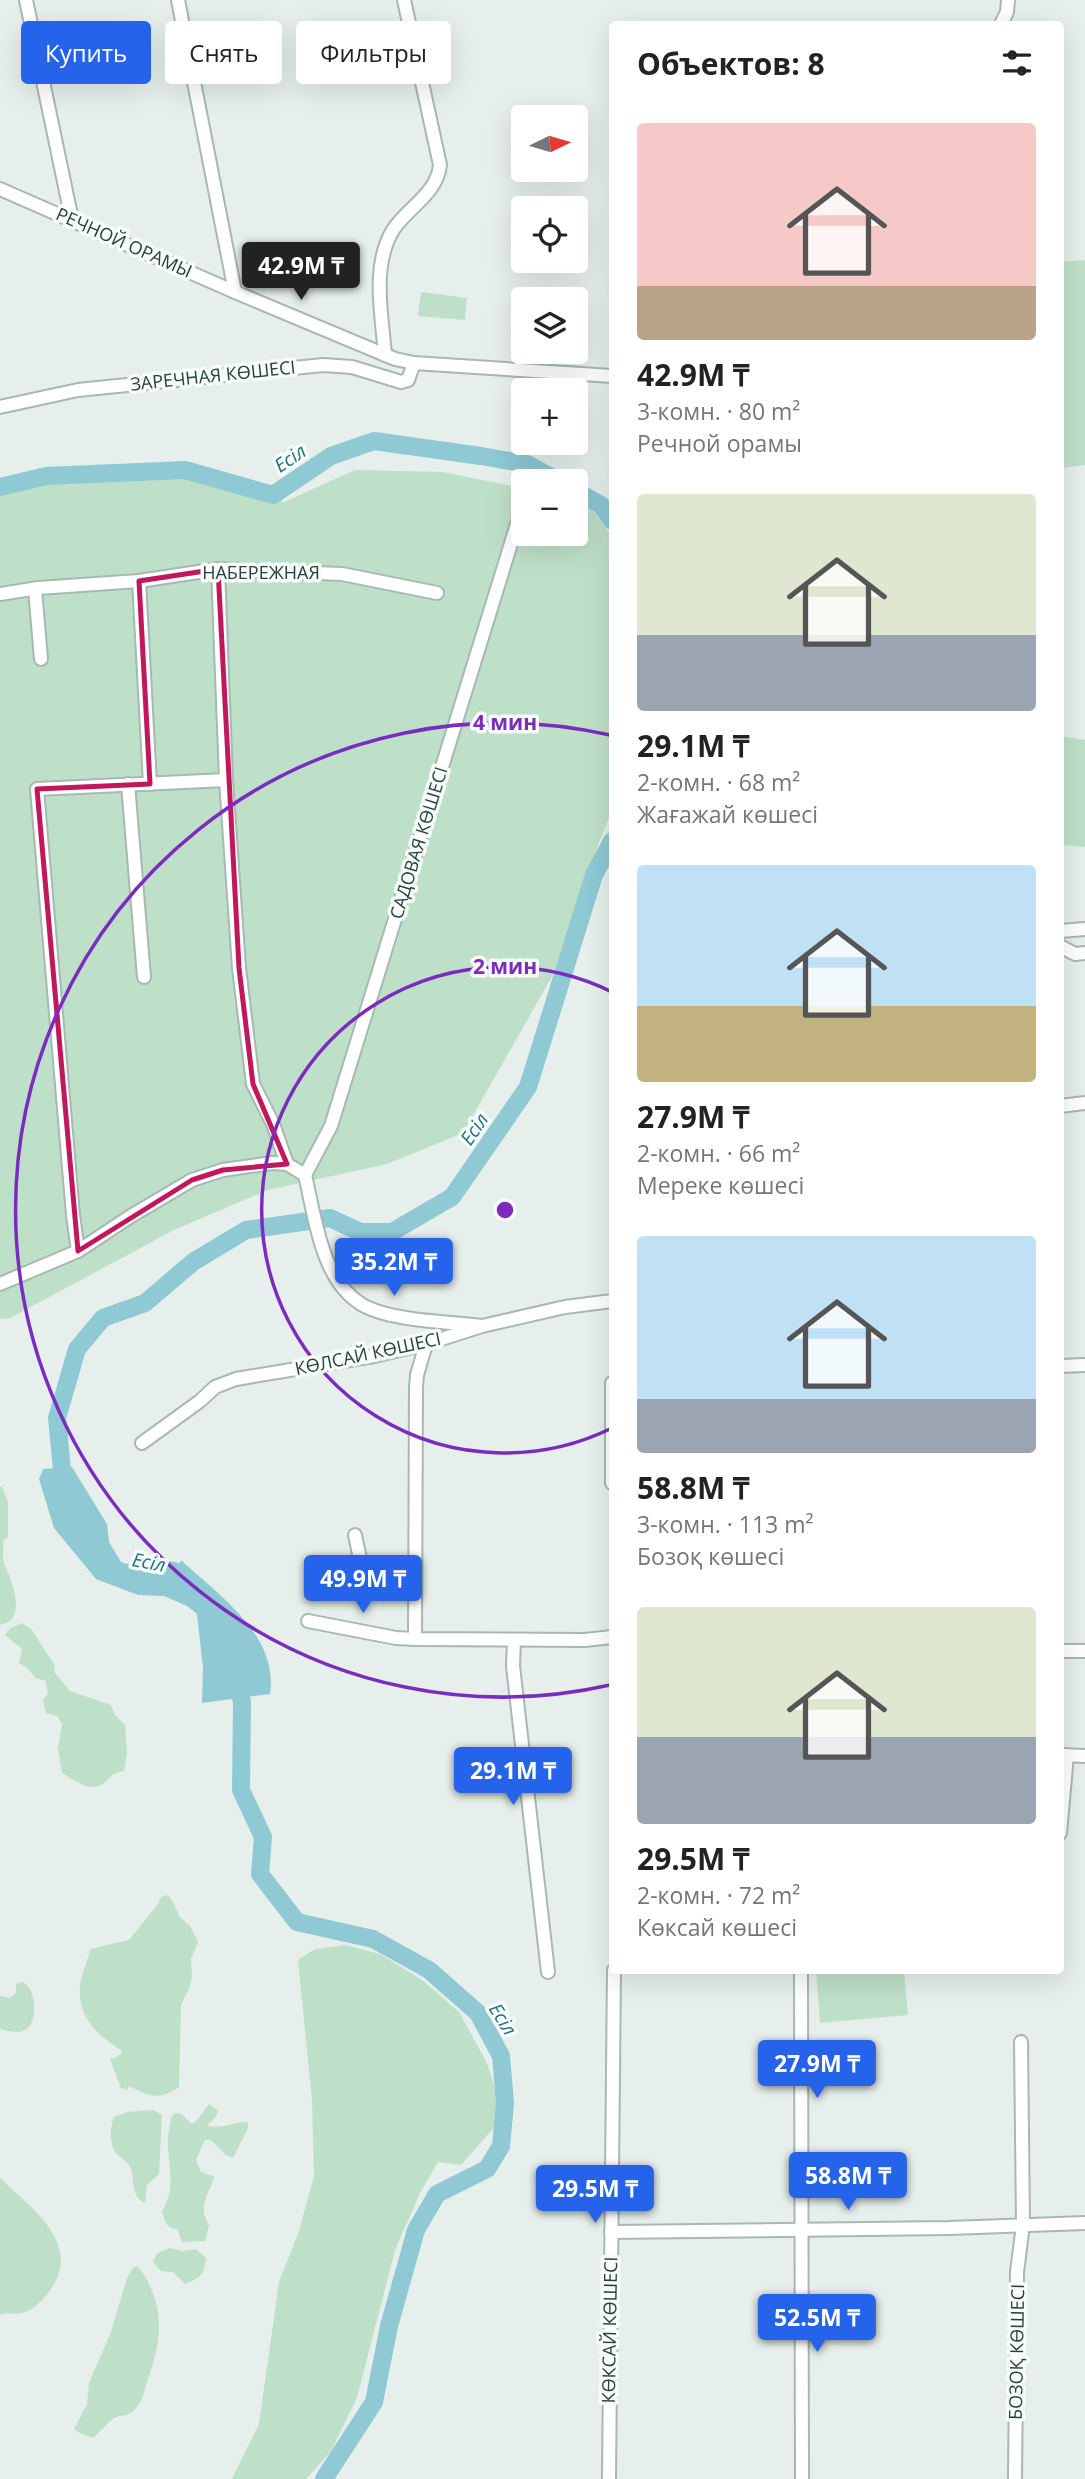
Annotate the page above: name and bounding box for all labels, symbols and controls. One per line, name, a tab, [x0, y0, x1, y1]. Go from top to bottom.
chip: Купить	[21, 21, 151, 84]
chip: Снять	[165, 21, 282, 84]
chip: Фильтры	[296, 21, 451, 84]
text: Объектов: 8	[637, 43, 825, 84]
icon: filters	[998, 44, 1036, 82]
north arrow	[511, 105, 588, 182]
map controls	[511, 105, 588, 546]
icon: home	[774, 168, 900, 294]
button: locate	[511, 196, 588, 273]
street label: РЕЧНОЙ ОРАМЫ	[53, 201, 196, 283]
pin: 42.9M ₸	[236, 243, 366, 302]
text: 42.9M ₸	[258, 249, 344, 281]
button: layers	[511, 287, 588, 364]
street label: ЗАРЕЧНАЯ КӨШЕСІ	[129, 354, 297, 396]
text: 42.9M ₸	[637, 354, 749, 395]
button: +	[511, 378, 588, 455]
text: 3-комн. · 80 m²	[637, 395, 800, 427]
text: Речной орамы	[637, 427, 802, 459]
water label: Есіл	[269, 438, 311, 478]
button: −	[511, 469, 588, 546]
icon: home	[774, 539, 900, 665]
street label: НАБЕРЕЖНАЯ	[202, 560, 320, 584]
text: 4 мин	[473, 708, 537, 736]
text: 29.1M ₸	[637, 725, 749, 766]
street label: САДОВАЯ КӨШЕСІ	[383, 764, 453, 922]
text: 2-комн. · 68 m²	[637, 766, 800, 798]
text: Жағажай көшесі	[637, 798, 818, 830]
icon: home	[774, 910, 900, 1036]
text: 2 мин	[473, 952, 537, 980]
text: 27.9M ₸	[637, 1096, 749, 1137]
water label: Есіл	[454, 1108, 494, 1150]
text: 2-комн. · 66 m²	[637, 1137, 800, 1169]
text: Мереке көшесі	[637, 1169, 804, 1201]
centre of rings	[493, 1198, 517, 1222]
pin: 35.2M ₸	[329, 1238, 459, 1298]
text: 35.2M ₸	[351, 1245, 437, 1277]
icon: home	[774, 1281, 900, 1407]
street label: КӨЛСАЙ КӨШЕСІ	[293, 1326, 443, 1380]
text: 58.8M ₸	[637, 1467, 749, 1508]
text: 3-комн. · 113 m²	[637, 1508, 813, 1540]
text: Бозоқ көшесі	[637, 1540, 784, 1572]
water label: Есіл	[130, 1546, 168, 1578]
pin: 49.9M ₸	[298, 1556, 428, 1615]
text: 49.9M ₸	[320, 1562, 406, 1594]
icon: home	[774, 1652, 900, 1778]
pin: 29.1M ₸	[448, 1748, 578, 1807]
text: 29.1M ₸	[470, 1754, 556, 1786]
text: 29.5M ₸	[637, 1838, 749, 1879]
text: 2-комн. · 72 m²	[637, 1879, 800, 1911]
text: Көксай көшесі	[637, 1911, 797, 1943]
water label: Есіл	[483, 1998, 523, 2040]
pin: 27.9M ₸	[752, 2040, 882, 2100]
text: 27.9M ₸	[774, 2047, 860, 2079]
pin: 58.8M ₸	[783, 2152, 913, 2212]
text: 58.8M ₸	[805, 2159, 891, 2191]
pin: 29.5M ₸	[530, 2166, 660, 2225]
text: 29.5M ₸	[552, 2172, 638, 2204]
street label: КӨКСАЙ КӨШЕСІ	[596, 2256, 622, 2404]
street label: БОЗОҚ КӨШЕСІ	[1003, 2284, 1029, 2420]
pin: 52.5M ₸	[752, 2294, 882, 2354]
text: 52.5M ₸	[774, 2301, 860, 2333]

